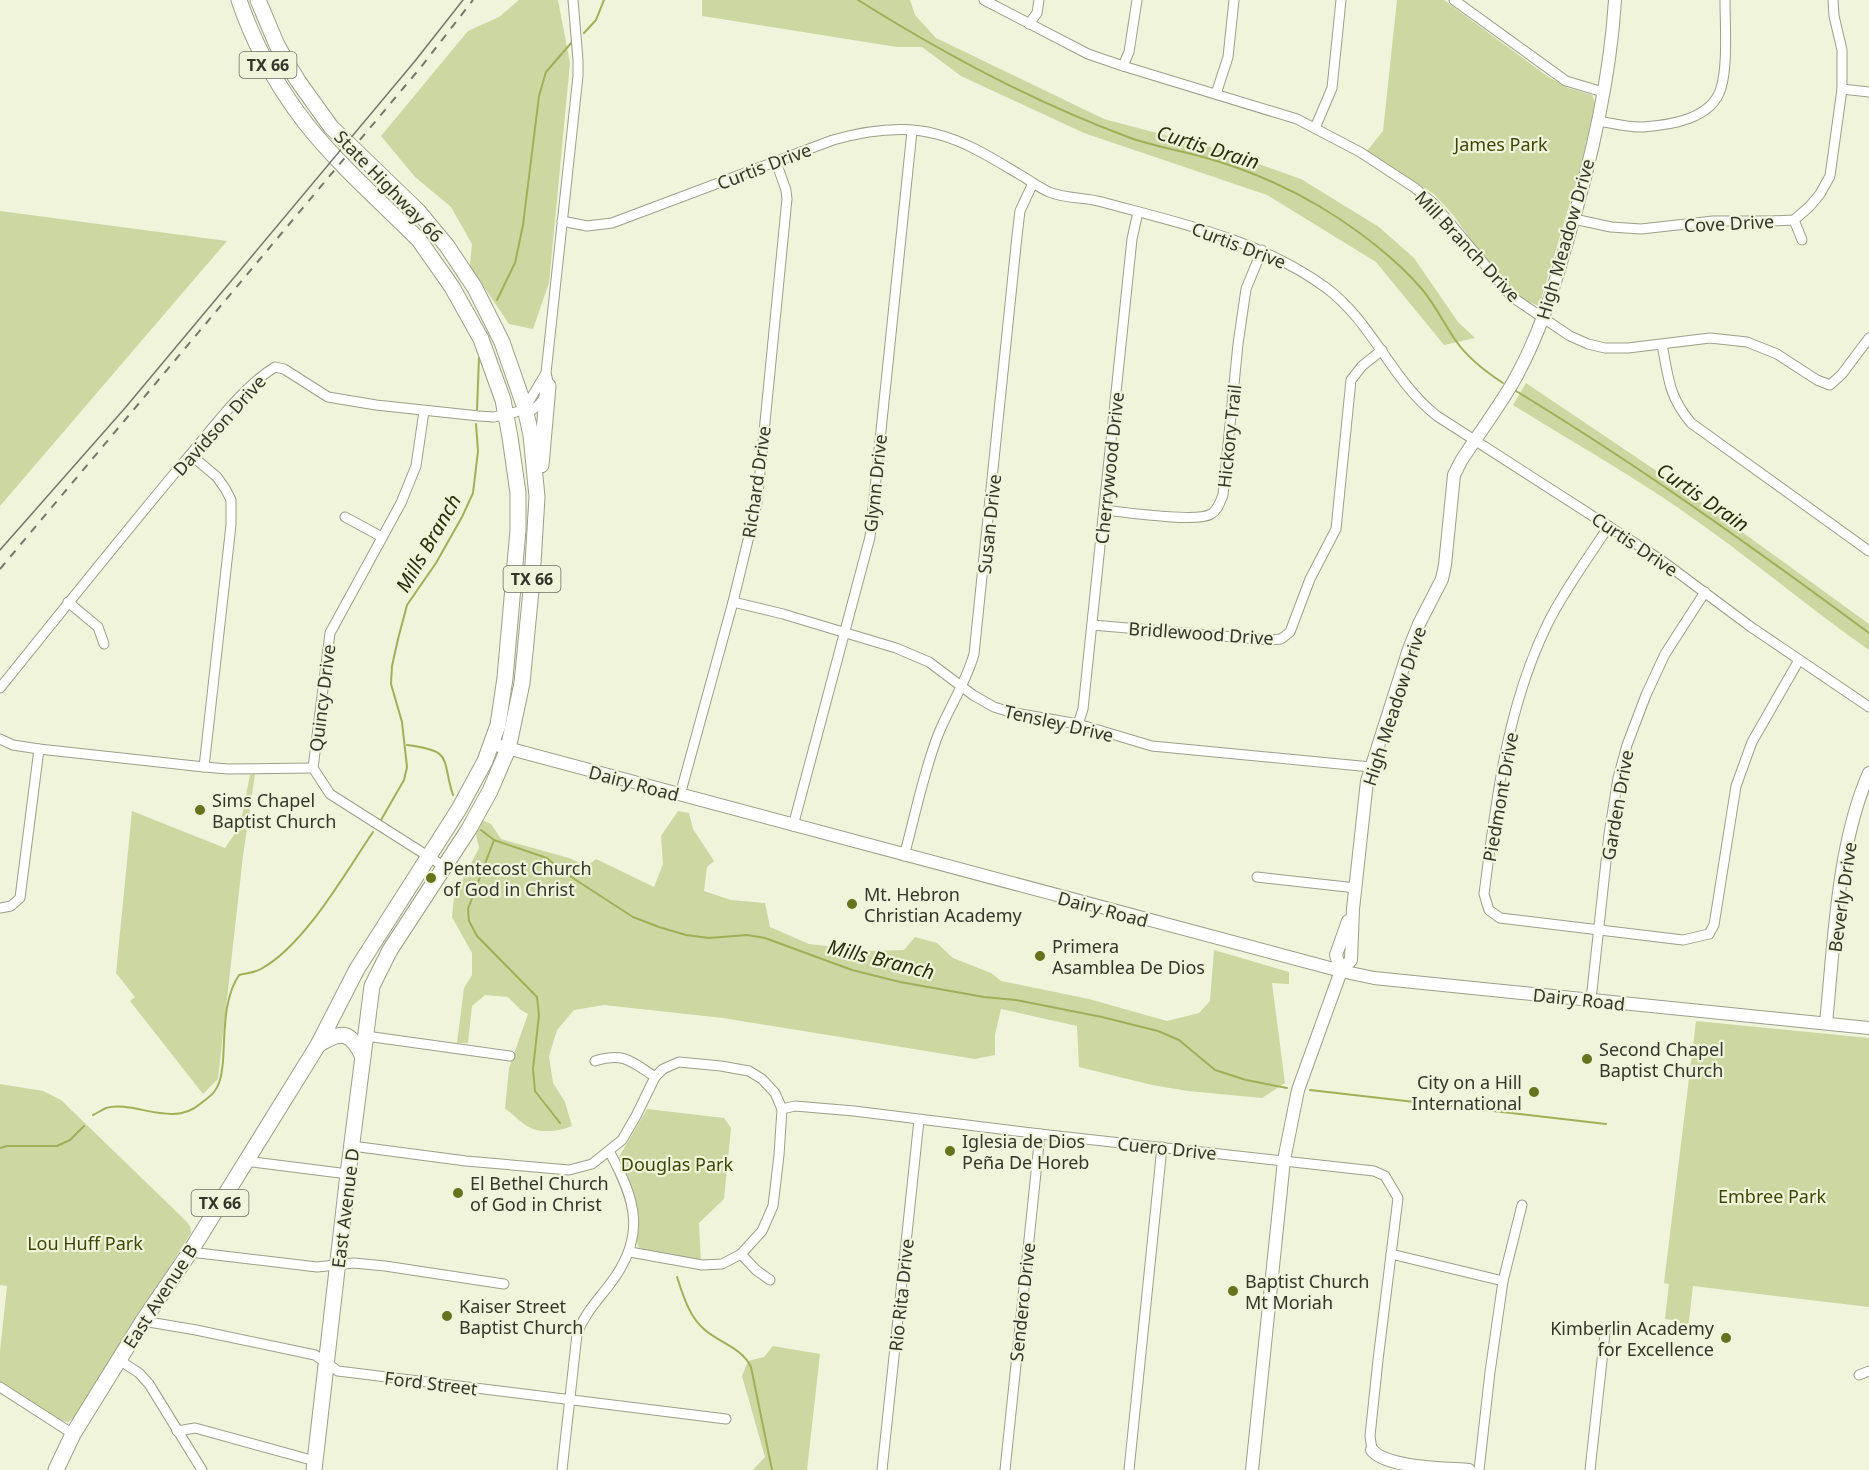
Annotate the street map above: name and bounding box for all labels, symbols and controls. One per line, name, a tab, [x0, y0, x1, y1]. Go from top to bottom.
road number: TX 66	[240, 52, 296, 78]
water label: Curtis Drain	[1153, 119, 1263, 175]
street label: State Highway 66	[329, 125, 449, 247]
park label: James Park	[1452, 132, 1548, 156]
street label: Curtis Drive	[714, 137, 814, 195]
street label: High Meadow Drive	[1531, 156, 1599, 322]
street label: Mill Branch Drive	[1410, 185, 1526, 307]
street label: Cove Drive	[1683, 209, 1775, 237]
street label: Curtis Drive	[1189, 216, 1289, 274]
street label: Davidson Drive	[167, 369, 271, 481]
street label: Hickory Trail	[1212, 383, 1246, 489]
street label: Cherrywood Drive	[1089, 391, 1129, 545]
street label: Richard Drive	[736, 424, 776, 540]
street label: Glynn Drive	[858, 433, 892, 533]
water label: Curtis Drain	[1652, 456, 1754, 538]
street label: Susan Drive	[972, 473, 1006, 575]
water label: Mills Branch	[389, 489, 467, 597]
street label: Curtis Drive	[1587, 506, 1683, 582]
road number: TX 66	[504, 566, 560, 592]
street label: Bridlewood Drive	[1128, 616, 1274, 650]
street label: High Meadow Drive	[1357, 623, 1431, 789]
street label: Quincy Drive	[304, 643, 340, 753]
street label: Tensley Drive	[1002, 699, 1116, 747]
street label: Piedmont Drive	[1477, 730, 1523, 864]
street label: Garden Drive	[1595, 748, 1639, 862]
street label: Dairy Road	[586, 759, 682, 807]
place label: Sims Chapel Baptist Church	[212, 788, 336, 833]
marker: Sims Chapel Baptist Church	[193, 803, 207, 817]
street label: Beverly Drive	[1822, 840, 1862, 954]
place label: Pentecost Church of God in Christ	[443, 856, 592, 901]
marker: Pentecost Church of God in Christ	[424, 871, 438, 885]
place label: Mt. Hebron Christian Academy	[864, 882, 1023, 927]
street label: Dairy Road	[1055, 885, 1151, 933]
marker: Mt. Hebron Christian Academy	[845, 897, 859, 911]
water label: Mills Branch	[825, 933, 937, 985]
place label: Primera Asamblea De Dios	[1052, 934, 1205, 979]
marker: Primera Asamblea De Dios	[1033, 949, 1047, 963]
street label: Dairy Road	[1532, 982, 1626, 1016]
place label: Second Chapel Baptist Church	[1599, 1037, 1724, 1082]
marker: Second Chapel Baptist Church	[1580, 1052, 1594, 1066]
place label: City on a Hill International	[1412, 1070, 1522, 1115]
marker: City on a Hill International	[1527, 1085, 1541, 1099]
place label: Iglesia de Dios Peña De Horeb	[962, 1129, 1089, 1174]
street label: Cuero Drive	[1116, 1131, 1218, 1165]
marker: Iglesia de Dios Peña De Horeb	[943, 1144, 957, 1158]
street label: East Avenue D	[326, 1147, 364, 1269]
park label: Douglas Park	[621, 1152, 734, 1176]
place label: El Bethel Church of God in Christ	[470, 1171, 609, 1216]
park label: Embree Park	[1718, 1184, 1826, 1208]
marker: El Bethel Church of God in Christ	[451, 1186, 465, 1200]
road number: TX 66	[192, 1190, 248, 1216]
park label: Lou Huff Park	[27, 1231, 143, 1255]
street label: Rio Rita Drive	[883, 1238, 919, 1352]
street label: East Avenue B	[117, 1239, 203, 1353]
street label: Sendero Drive	[1004, 1241, 1040, 1363]
place label: Baptist Church Mt Moriah	[1245, 1269, 1369, 1314]
marker: Baptist Church Mt Moriah	[1226, 1284, 1240, 1298]
place label: Kaiser Street Baptist Church	[459, 1294, 583, 1339]
marker: Kaiser Street Baptist Church	[440, 1309, 454, 1323]
place label: Kimberlin Academy for Excellence	[1550, 1316, 1715, 1361]
marker: Kimberlin Academy for Excellence	[1719, 1331, 1733, 1345]
street label: Ford Street	[383, 1365, 479, 1401]

